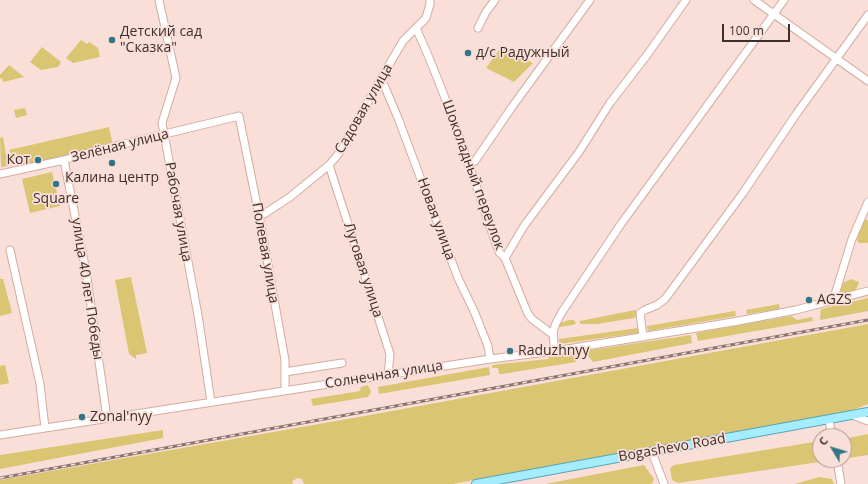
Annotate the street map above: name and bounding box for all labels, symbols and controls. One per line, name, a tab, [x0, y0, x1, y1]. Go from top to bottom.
scale bar	[724, 16, 792, 42]
text: 100 m	[729, 22, 764, 39]
place label: Детский сад "Сказка"	[120, 24, 202, 56]
marker: Детский сад "Сказка"	[107, 35, 117, 45]
place label: д/с Радужный	[476, 45, 570, 61]
marker: д/с Радужный	[463, 48, 473, 58]
street label: Садовая улица	[332, 61, 396, 157]
street label: Шоколадный переулок	[438, 98, 508, 252]
street label: Зелёная улица	[69, 126, 171, 166]
place label: Кот	[6, 152, 30, 168]
marker: Кот	[33, 155, 43, 165]
marker: Калина центр	[107, 158, 117, 168]
street label: Рабочая улица	[161, 161, 195, 263]
place label: Калина центр	[65, 170, 159, 186]
street label: Новая улица	[413, 176, 459, 262]
marker: Square	[51, 179, 61, 189]
place label: Square	[33, 191, 79, 207]
street label: Полевая улица	[248, 201, 282, 305]
street label: улица 40 лет Победы	[67, 217, 107, 361]
street label: Луговая улица	[340, 220, 386, 320]
place label: AGZS	[817, 292, 852, 308]
marker: AGZS	[804, 295, 814, 305]
place label: Raduzhnyy	[518, 343, 589, 359]
marker: Raduzhnyy	[505, 346, 515, 356]
street label: Солнечная улица	[324, 357, 444, 393]
place label: Zonal'nyy	[90, 409, 152, 425]
marker: Zonal'nyy	[77, 412, 87, 422]
north arrow	[812, 428, 852, 468]
street label: Bogashevo Road	[617, 430, 727, 466]
text: С	[815, 434, 831, 448]

